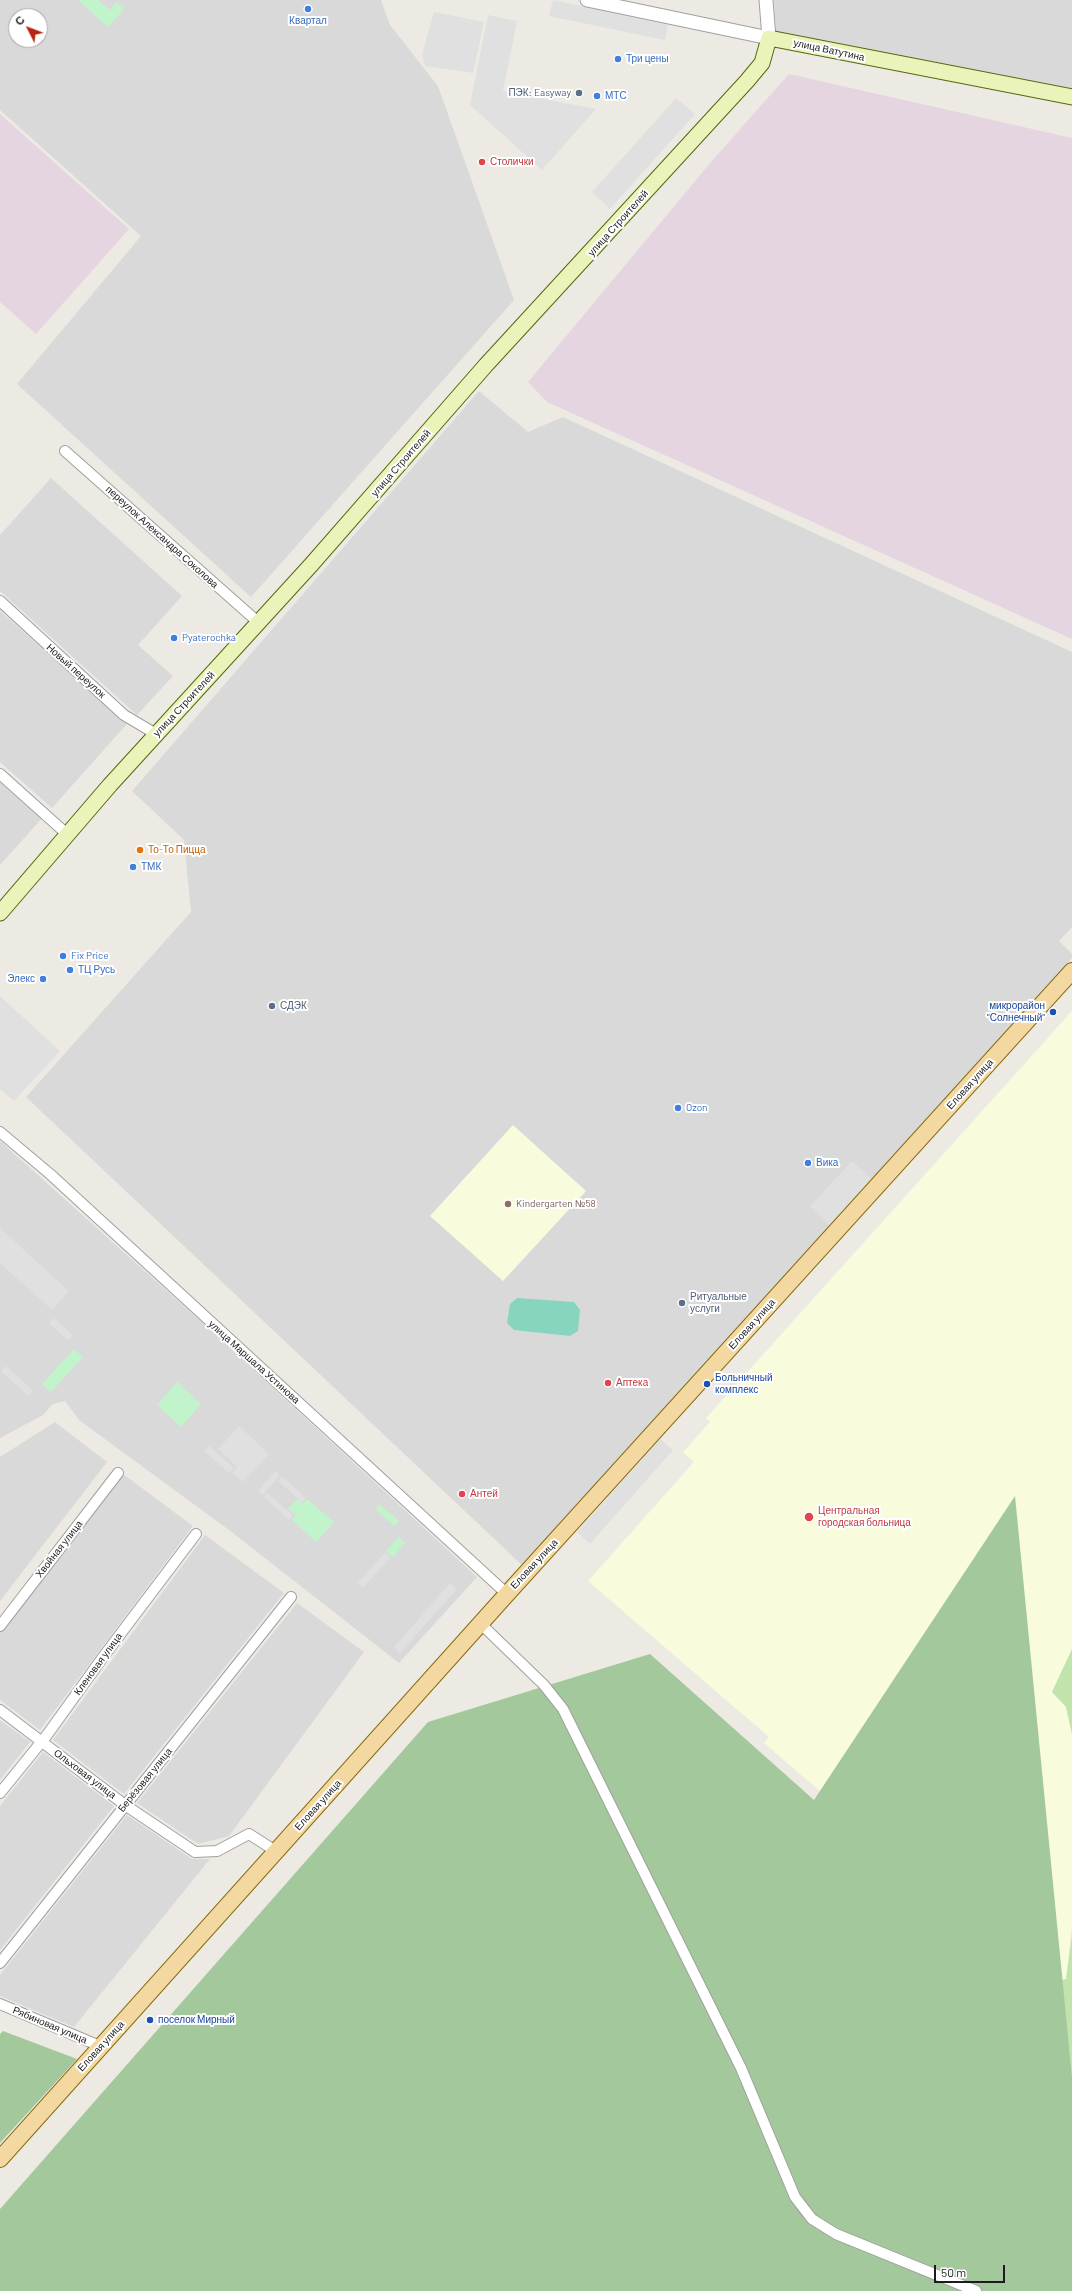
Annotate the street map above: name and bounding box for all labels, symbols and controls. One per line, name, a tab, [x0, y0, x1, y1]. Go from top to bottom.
marker: Квартал	[303, 4, 313, 14]
north arrow	[8, 8, 48, 48]
text: С	[12, 13, 27, 28]
place label: Квартал	[289, 15, 327, 27]
street label: улица Ватутина	[792, 37, 866, 63]
place label: Три цены	[626, 53, 669, 65]
marker: Три цены	[613, 54, 623, 64]
place label: ПЭК: Easyway	[508, 87, 571, 99]
marker: ПЭК: Easyway	[574, 88, 584, 98]
place label: МТС	[605, 90, 627, 102]
marker: МТС	[592, 91, 602, 101]
place label: Столички	[490, 156, 534, 168]
marker: Столички	[477, 157, 487, 167]
street label: улица Строителей	[585, 188, 651, 258]
street label: улица Строителей	[369, 427, 433, 499]
street label: переулок Александра Соколова	[103, 483, 221, 591]
place label: Pyaterochka	[182, 632, 236, 644]
marker: Pyaterochka	[169, 633, 179, 643]
street label: Новый переулок	[44, 641, 108, 701]
street label: улица Строителей	[151, 669, 217, 739]
place label: То-То Пицца	[148, 844, 206, 856]
marker: То-То Пицца	[135, 845, 145, 855]
place label: ТМК	[141, 861, 161, 873]
marker: ТМК	[128, 862, 138, 872]
place label: Fix Price	[71, 950, 109, 962]
marker: Fix Price	[58, 951, 68, 961]
place label: ТЦ Русь	[78, 964, 115, 976]
marker: ТЦ Русь	[65, 965, 75, 975]
place label: Элекс	[7, 973, 35, 985]
marker: Элекс	[38, 974, 48, 984]
place label: СДЭК	[280, 1000, 307, 1012]
place label: микрорайон "Солнечный"	[987, 1000, 1045, 1024]
marker: СДЭК	[267, 1001, 277, 1011]
marker: микрорайон "Солнечный"	[1048, 1007, 1058, 1017]
street label: Еловая улица	[944, 1056, 996, 1112]
place label: Ozon	[686, 1102, 708, 1114]
marker: Ozon	[673, 1103, 683, 1113]
place label: Вика	[816, 1157, 838, 1169]
marker: Вика	[803, 1158, 813, 1168]
place label: Kindergarten №58	[516, 1198, 596, 1210]
marker: Kindergarten №58	[503, 1199, 513, 1209]
place label: Ритуальные услуги	[690, 1291, 747, 1314]
street label: Еловая улица	[726, 1296, 778, 1352]
marker: Ритуальные услуги	[677, 1298, 687, 1308]
street label: улица Маршала Устинова	[206, 1318, 302, 1406]
place label: Больничный комплекс	[715, 1372, 773, 1396]
place label: Аптека	[616, 1377, 648, 1389]
marker: Аптека	[603, 1378, 613, 1388]
marker: Больничный комплекс	[702, 1379, 712, 1389]
place label: Антей	[470, 1488, 498, 1500]
marker: Антей	[457, 1489, 467, 1499]
place label: Центральная городская больница	[818, 1505, 911, 1528]
marker: Центральная городская больница	[803, 1511, 815, 1523]
street label: Хвойная улица	[33, 1518, 85, 1580]
street label: Еловая улица	[508, 1537, 560, 1591]
street label: Кленовая улица	[71, 1631, 125, 1697]
street label: Берёзовая улица	[115, 1746, 175, 1814]
street label: Ольховая улица	[52, 1747, 118, 1801]
street label: Еловая улица	[292, 1777, 344, 1833]
street label: Рябиновая улица	[11, 2004, 89, 2046]
place label: поселок Мирный	[158, 2014, 235, 2026]
marker: поселок Мирный	[145, 2015, 155, 2025]
street label: Еловая улица	[75, 2018, 127, 2074]
scale bar	[936, 2257, 1007, 2283]
text: 50 m	[941, 2265, 966, 2279]

